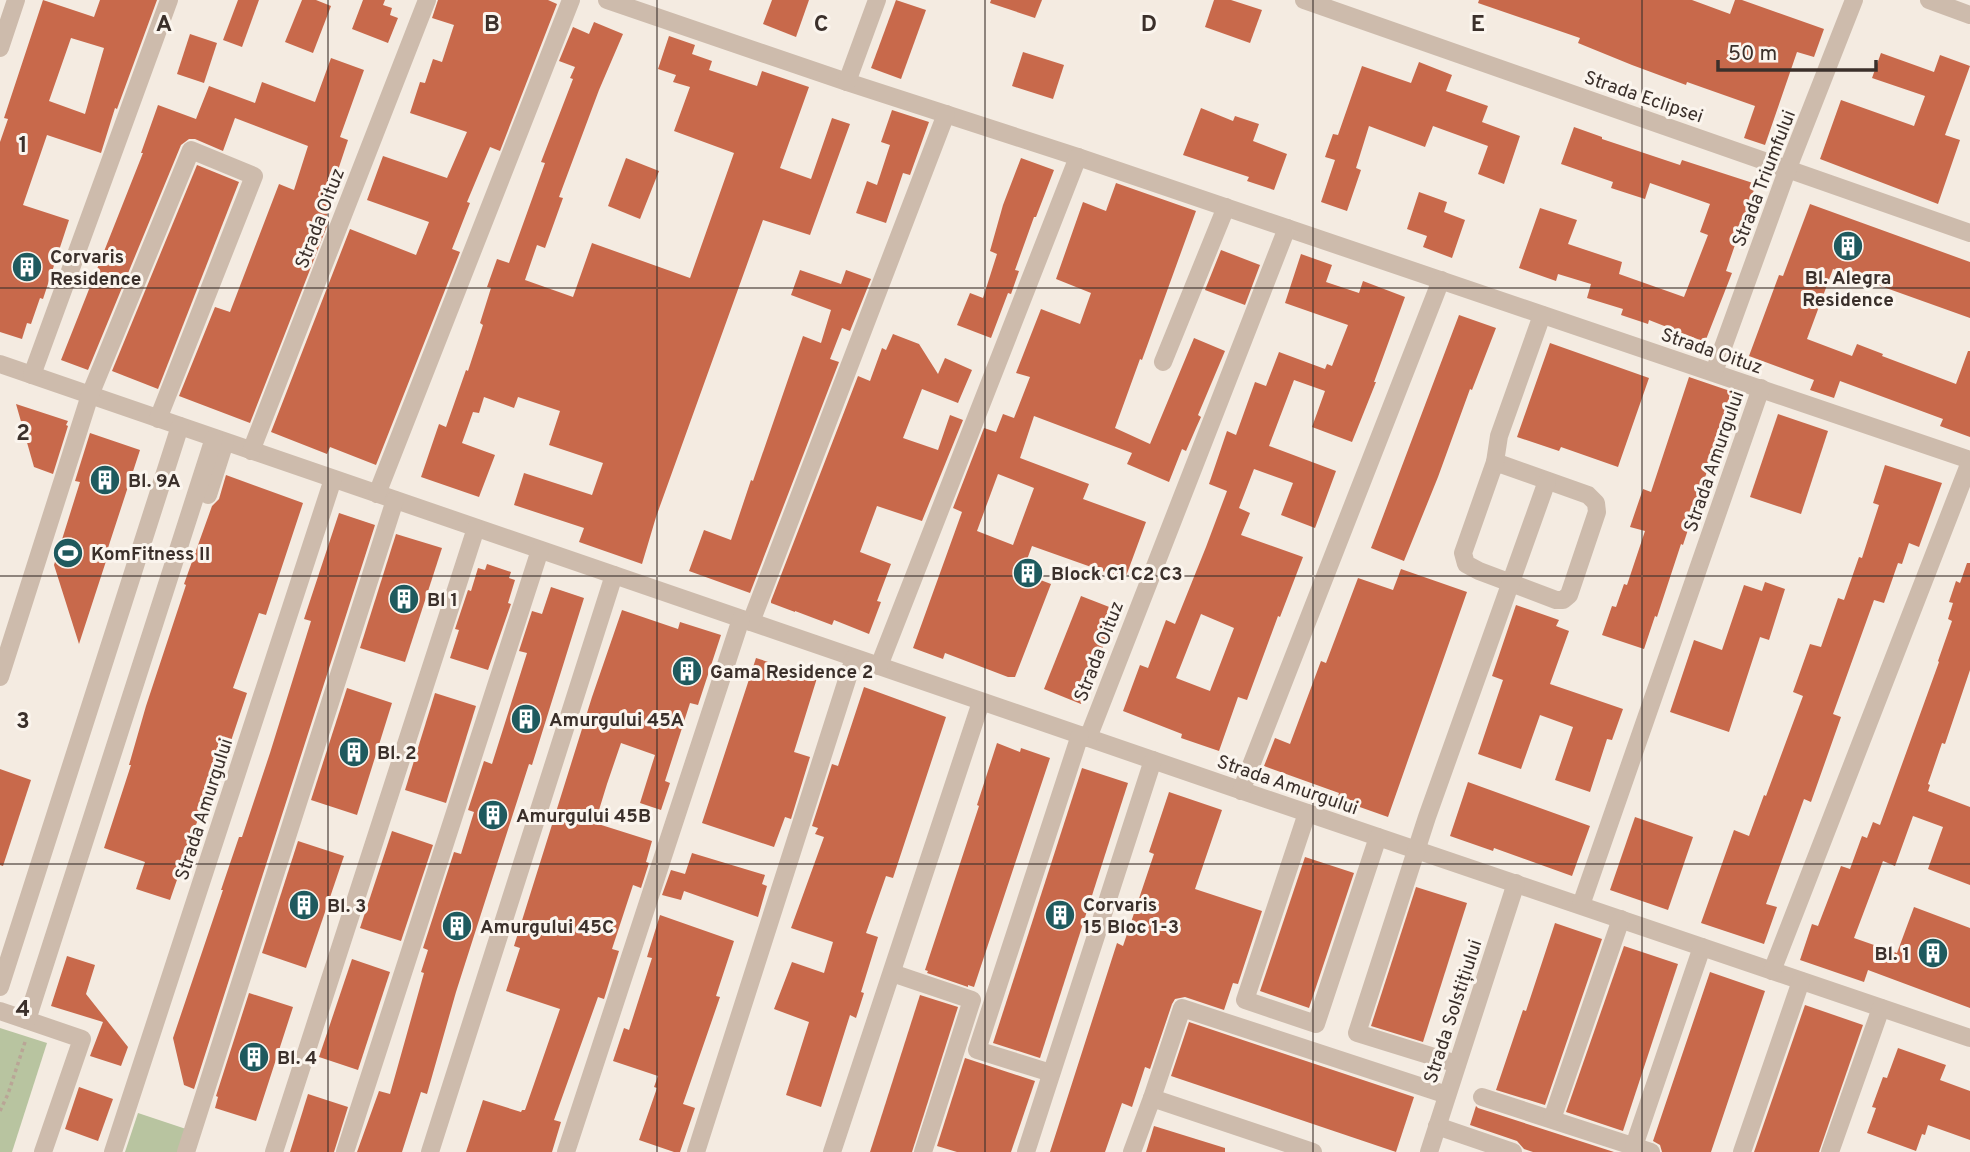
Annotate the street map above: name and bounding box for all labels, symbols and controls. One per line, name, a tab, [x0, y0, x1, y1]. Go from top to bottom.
text: A	[156, 11, 172, 40]
text: B	[484, 11, 500, 40]
text: C	[814, 11, 828, 40]
text: D	[1141, 11, 1157, 40]
text: E	[1471, 11, 1485, 40]
scale bar	[1718, 28, 1876, 72]
text: 50 m	[1728, 41, 1777, 68]
street label: Strada Eclipsei	[1581, 66, 1706, 129]
street label: Strada Triumfului	[1728, 107, 1802, 251]
text: 1	[18, 132, 28, 161]
street label: Strada Oituz	[291, 165, 351, 272]
building icon: Bl. Alegra Residence	[1831, 229, 1865, 263]
place label: Corvaris Residence	[50, 246, 141, 292]
building icon: Corvaris Residence	[10, 250, 44, 284]
place label: Bl. Alegra Residence	[1802, 267, 1894, 313]
street label: Strada Oituz	[1657, 323, 1765, 380]
street label: Strada Amurgului	[1679, 388, 1750, 535]
text: 2	[16, 420, 30, 449]
building icon: Bl. 9A	[88, 463, 122, 497]
place label: Bl. 9A	[128, 470, 181, 494]
sports icon: KomFitness II	[51, 536, 85, 570]
place label: KomFitness II	[91, 543, 210, 567]
building icon: Block C1 C2 C3	[1011, 556, 1045, 590]
place label: Block C1 C2 C3	[1051, 563, 1183, 587]
building icon: Bl 1	[387, 582, 421, 616]
place label: Bl 1	[427, 589, 458, 613]
street label: Strada Oituz	[1070, 598, 1130, 705]
building icon: Gama Residence 2	[670, 654, 704, 688]
place label: Gama Residence 2	[710, 661, 873, 685]
building icon: Amurgului 45A	[509, 702, 543, 736]
text: 3	[16, 708, 30, 737]
place label: Amurgului 45A	[549, 709, 685, 733]
building icon: Bl. 2	[337, 735, 371, 769]
street label: Strada Amurgului	[171, 736, 239, 884]
place label: Bl. 2	[377, 742, 417, 766]
street label: Strada Amurgului	[1214, 750, 1361, 821]
building icon: Amurgului 45B	[476, 798, 510, 832]
place label: Amurgului 45B	[516, 805, 651, 829]
building icon: Bl. 3	[287, 888, 321, 922]
place label: Corvaris 15 Bloc 1-3	[1083, 894, 1179, 940]
place label: Bl. 3	[327, 895, 366, 919]
building icon: Corvaris 15 Bloc 1-3	[1043, 898, 1077, 932]
building icon: Amurgului 45C	[440, 909, 474, 943]
place label: Amurgului 45C	[480, 916, 614, 940]
building icon: Bl. 1	[1916, 936, 1950, 970]
street label: Strada Solstițiului	[1419, 937, 1488, 1087]
place label: Bl. 1	[1874, 943, 1910, 967]
text: 4	[16, 996, 30, 1025]
building icon: Bl. 4	[237, 1040, 271, 1074]
place label: Bl. 4	[277, 1047, 317, 1071]

